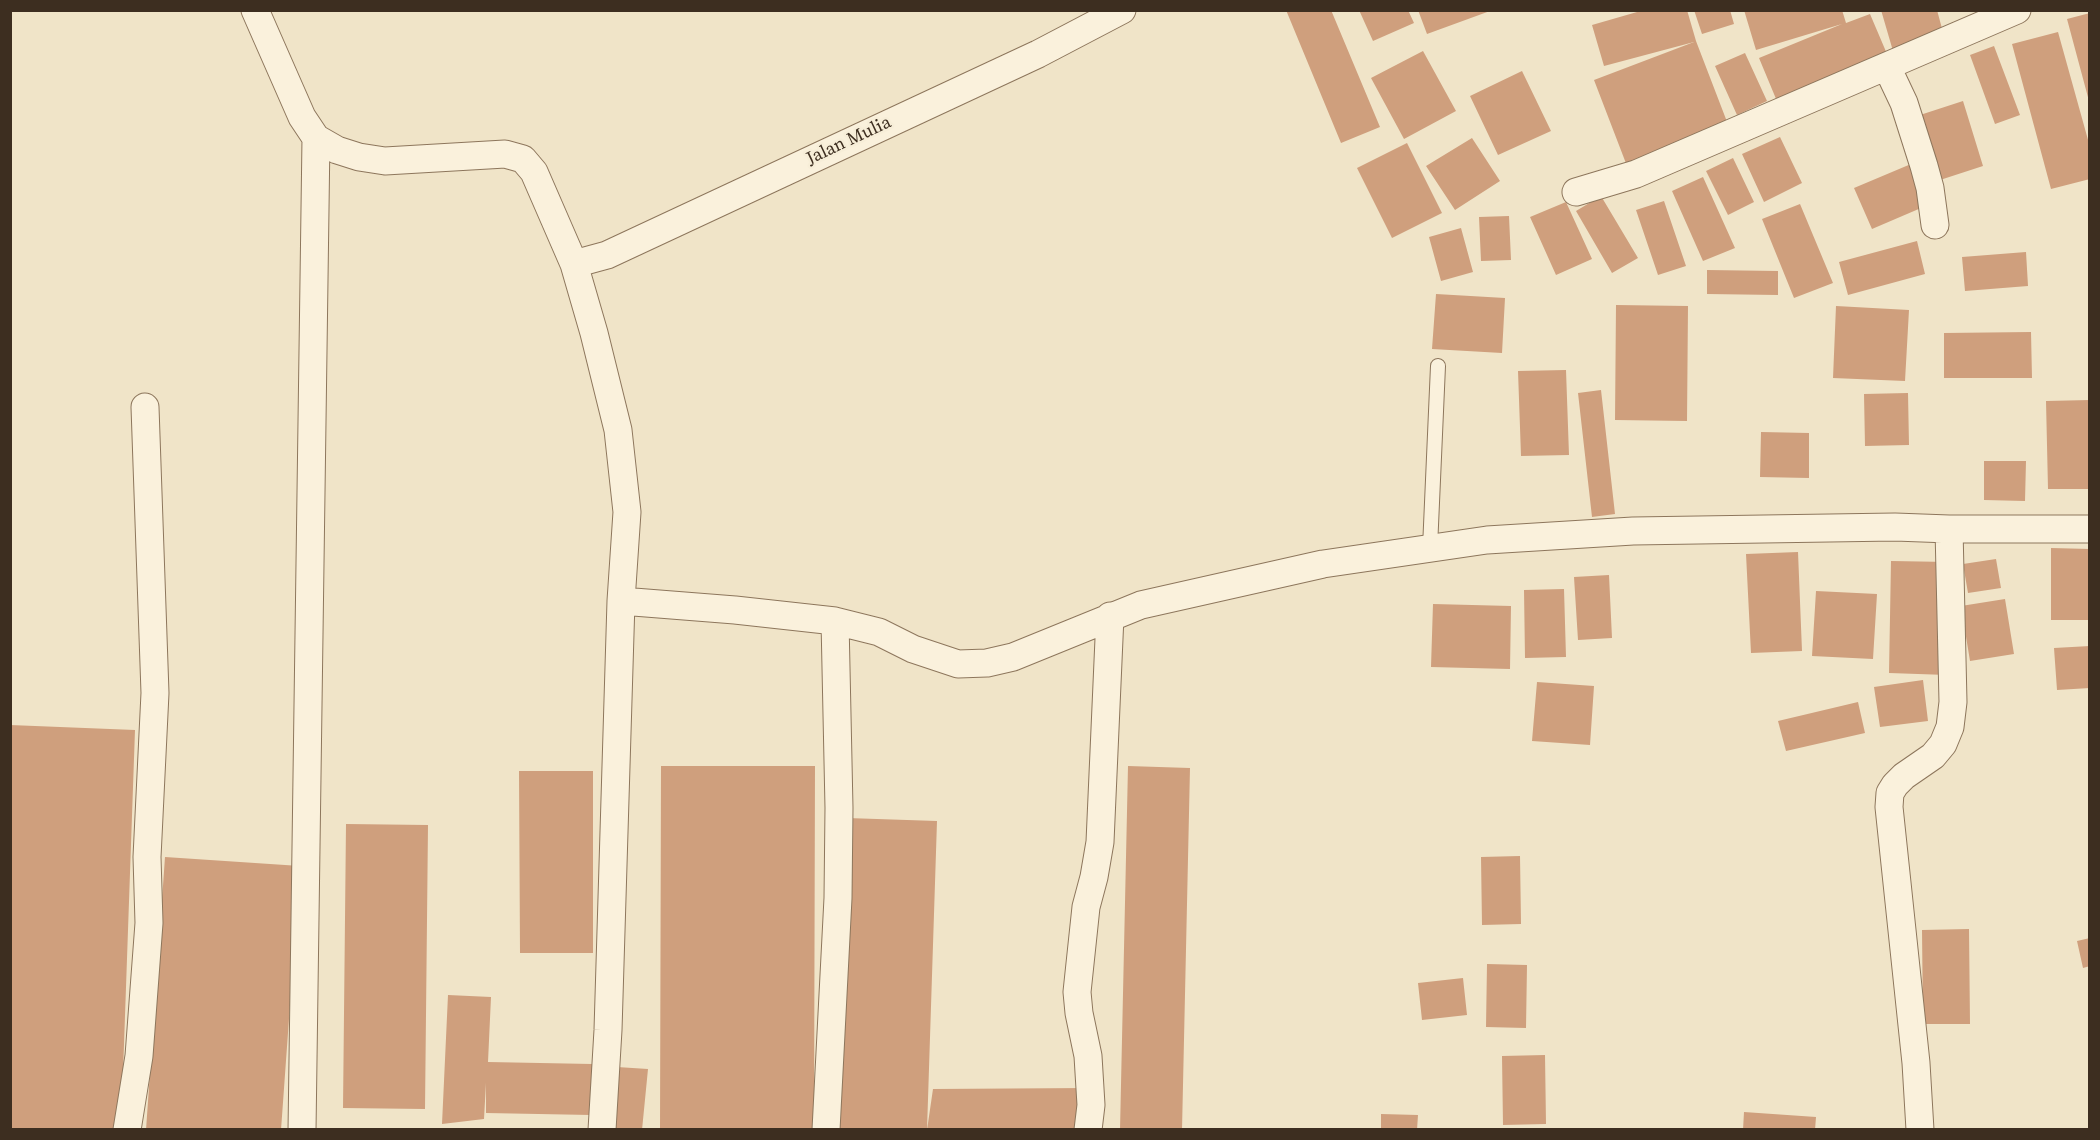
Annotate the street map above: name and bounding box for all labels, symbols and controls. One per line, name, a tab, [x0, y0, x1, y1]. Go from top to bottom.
street label: Jalan Mulia	[803, 112, 895, 170]

